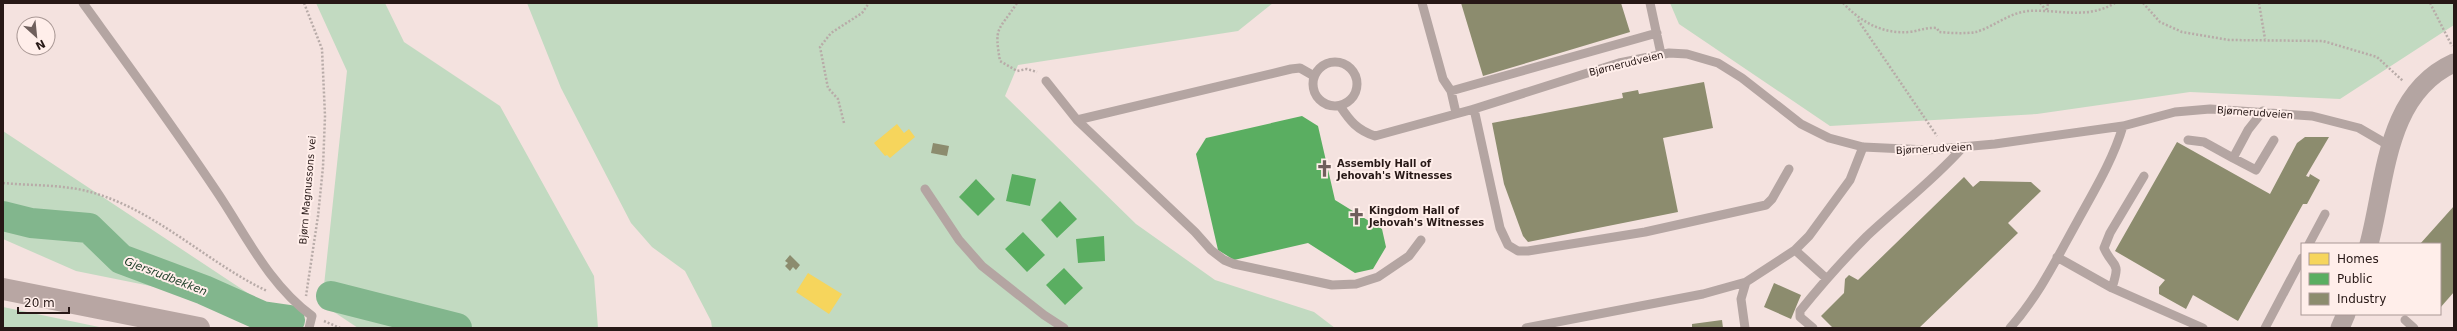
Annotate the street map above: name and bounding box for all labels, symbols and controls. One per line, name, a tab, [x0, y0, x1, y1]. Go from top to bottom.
north arrow	[16, 16, 56, 56]
text: N	[33, 37, 47, 52]
street label: Bjørnerudveien	[1588, 49, 1664, 78]
street label: Bjørnerudveien	[2217, 104, 2293, 121]
street label: Bjørn Magnussons vei	[297, 135, 318, 245]
street label: Bjørnerudveien	[1896, 141, 1972, 156]
place label: Assembly Hall of Jehovah's Witnesses	[1336, 158, 1452, 181]
church icon: Assembly Hall of Jehovah's Witnesses	[1314, 159, 1334, 179]
place label: Kingdom Hall of Jehovah's Witnesses	[1368, 205, 1484, 228]
church icon: Kingdom Hall of Jehovah's Witnesses	[1346, 206, 1366, 226]
legend	[2301, 243, 2441, 315]
text: Homes	[2337, 252, 2379, 266]
water label: Gjersrudbekken	[123, 255, 209, 298]
text: Public	[2337, 272, 2373, 286]
scale bar	[18, 289, 69, 315]
text: Industry	[2337, 292, 2386, 306]
text: 20 m	[24, 296, 55, 310]

